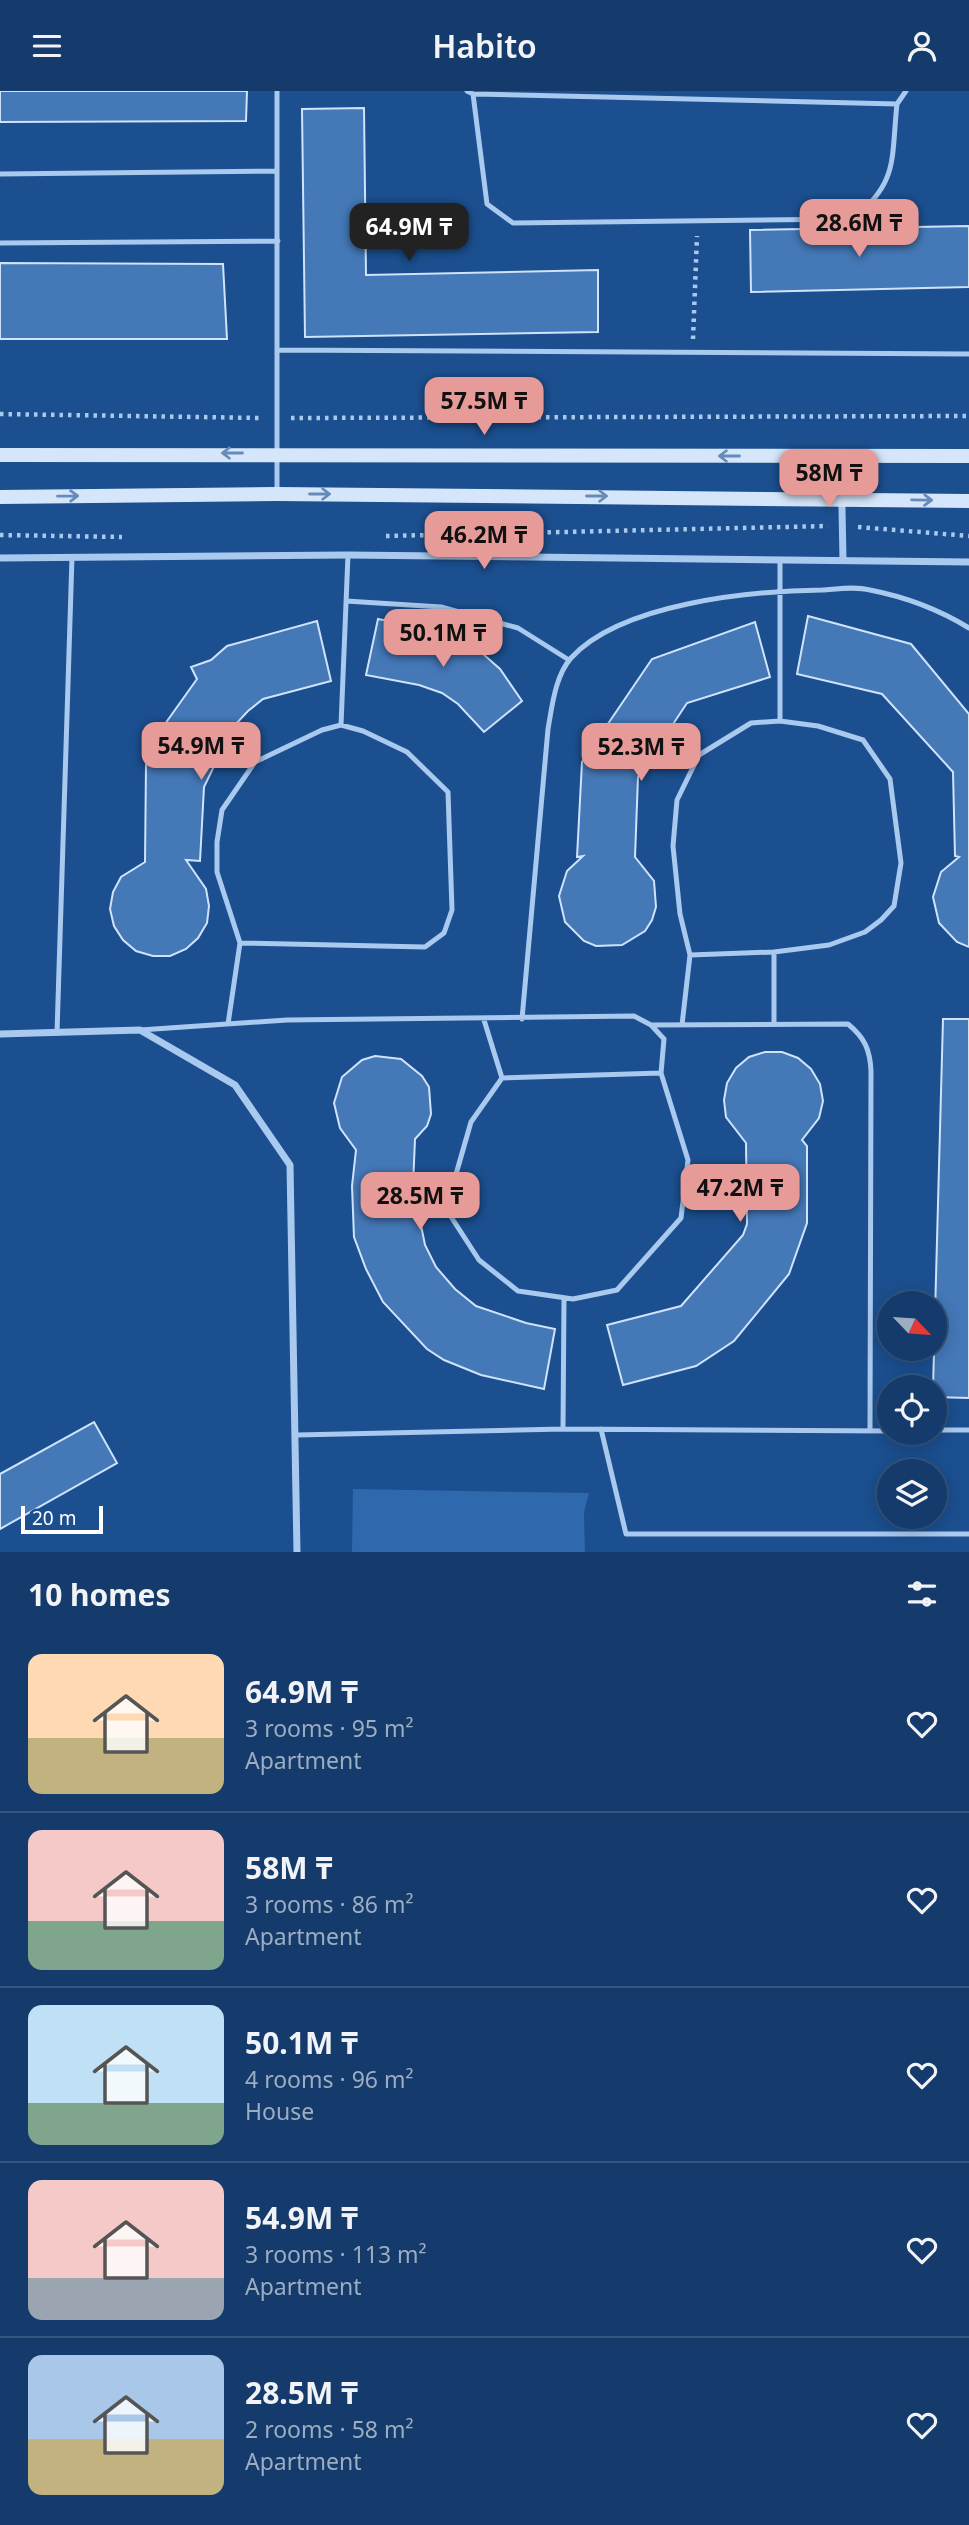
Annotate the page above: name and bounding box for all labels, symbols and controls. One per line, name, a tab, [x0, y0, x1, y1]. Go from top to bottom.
text: Habito	[432, 24, 537, 67]
icon: menu	[28, 27, 66, 65]
icon: person	[903, 27, 941, 65]
pin: 28.6M ₸	[794, 199, 924, 259]
pin: 64.9M ₸	[344, 204, 474, 263]
text: 28.6M ₸	[816, 206, 902, 238]
text: 64.9M ₸	[366, 210, 452, 242]
pin: 57.5M ₸	[419, 377, 549, 437]
text: 57.5M ₸	[441, 384, 527, 416]
one-way arrow	[221, 446, 244, 460]
one-way arrow	[718, 449, 741, 463]
pin: 58M ₸	[780, 449, 878, 509]
text: 58M ₸	[795, 456, 863, 488]
one-way arrow	[308, 487, 331, 501]
one-way arrow	[56, 489, 79, 503]
one-way arrow	[585, 489, 608, 503]
one-way arrow	[910, 493, 933, 507]
pin: 46.2M ₸	[419, 511, 549, 571]
text: 46.2M ₸	[441, 518, 527, 550]
pin: 50.1M ₸	[378, 609, 508, 669]
text: 50.1M ₸	[400, 616, 486, 648]
pin: 54.9M ₸	[136, 723, 266, 782]
pin: 52.3M ₸	[576, 723, 706, 783]
text: 54.9M ₸	[158, 729, 244, 761]
text: 52.3M ₸	[598, 730, 684, 762]
pin: 47.2M ₸	[675, 1165, 805, 1224]
text: 47.2M ₸	[697, 1171, 783, 1203]
pin: 28.5M ₸	[355, 1173, 485, 1232]
text: 28.5M ₸	[377, 1179, 463, 1211]
north arrow	[877, 1291, 947, 1361]
map controls	[877, 1291, 947, 1529]
button: locate	[877, 1375, 947, 1445]
button: layers	[877, 1459, 947, 1529]
scale bar	[21, 1503, 103, 1535]
text: 20 m	[32, 1505, 76, 1531]
text: 10 homes	[28, 1574, 171, 1615]
icon: filters	[903, 1575, 941, 1613]
text: 64.9M ₸	[245, 1671, 358, 1712]
icon: home	[84, 1682, 168, 1766]
icon: heart	[903, 1705, 941, 1743]
text: 3 rooms · 95 m²	[245, 1712, 414, 1744]
text: Apartment	[245, 1744, 362, 1776]
text: 58M ₸	[245, 1847, 333, 1888]
icon: home	[84, 1858, 168, 1942]
icon: heart	[903, 1881, 941, 1919]
text: 3 rooms · 86 m²	[245, 1888, 414, 1920]
text: Apartment	[245, 1920, 362, 1952]
text: 50.1M ₸	[245, 2022, 358, 2063]
icon: home	[84, 2033, 168, 2117]
icon: heart	[903, 2056, 941, 2094]
text: 4 rooms · 96 m²	[245, 2063, 414, 2095]
text: House	[245, 2095, 314, 2127]
text: 54.9M ₸	[245, 2197, 358, 2238]
icon: home	[84, 2208, 168, 2292]
icon: heart	[903, 2231, 941, 2269]
text: 3 rooms · 113 m²	[245, 2238, 427, 2270]
text: Apartment	[245, 2270, 362, 2302]
text: 28.5M ₸	[245, 2372, 358, 2413]
icon: home	[84, 2383, 168, 2467]
icon: heart	[903, 2406, 941, 2444]
text: 2 rooms · 58 m²	[245, 2413, 414, 2445]
text: Apartment	[245, 2445, 362, 2477]

